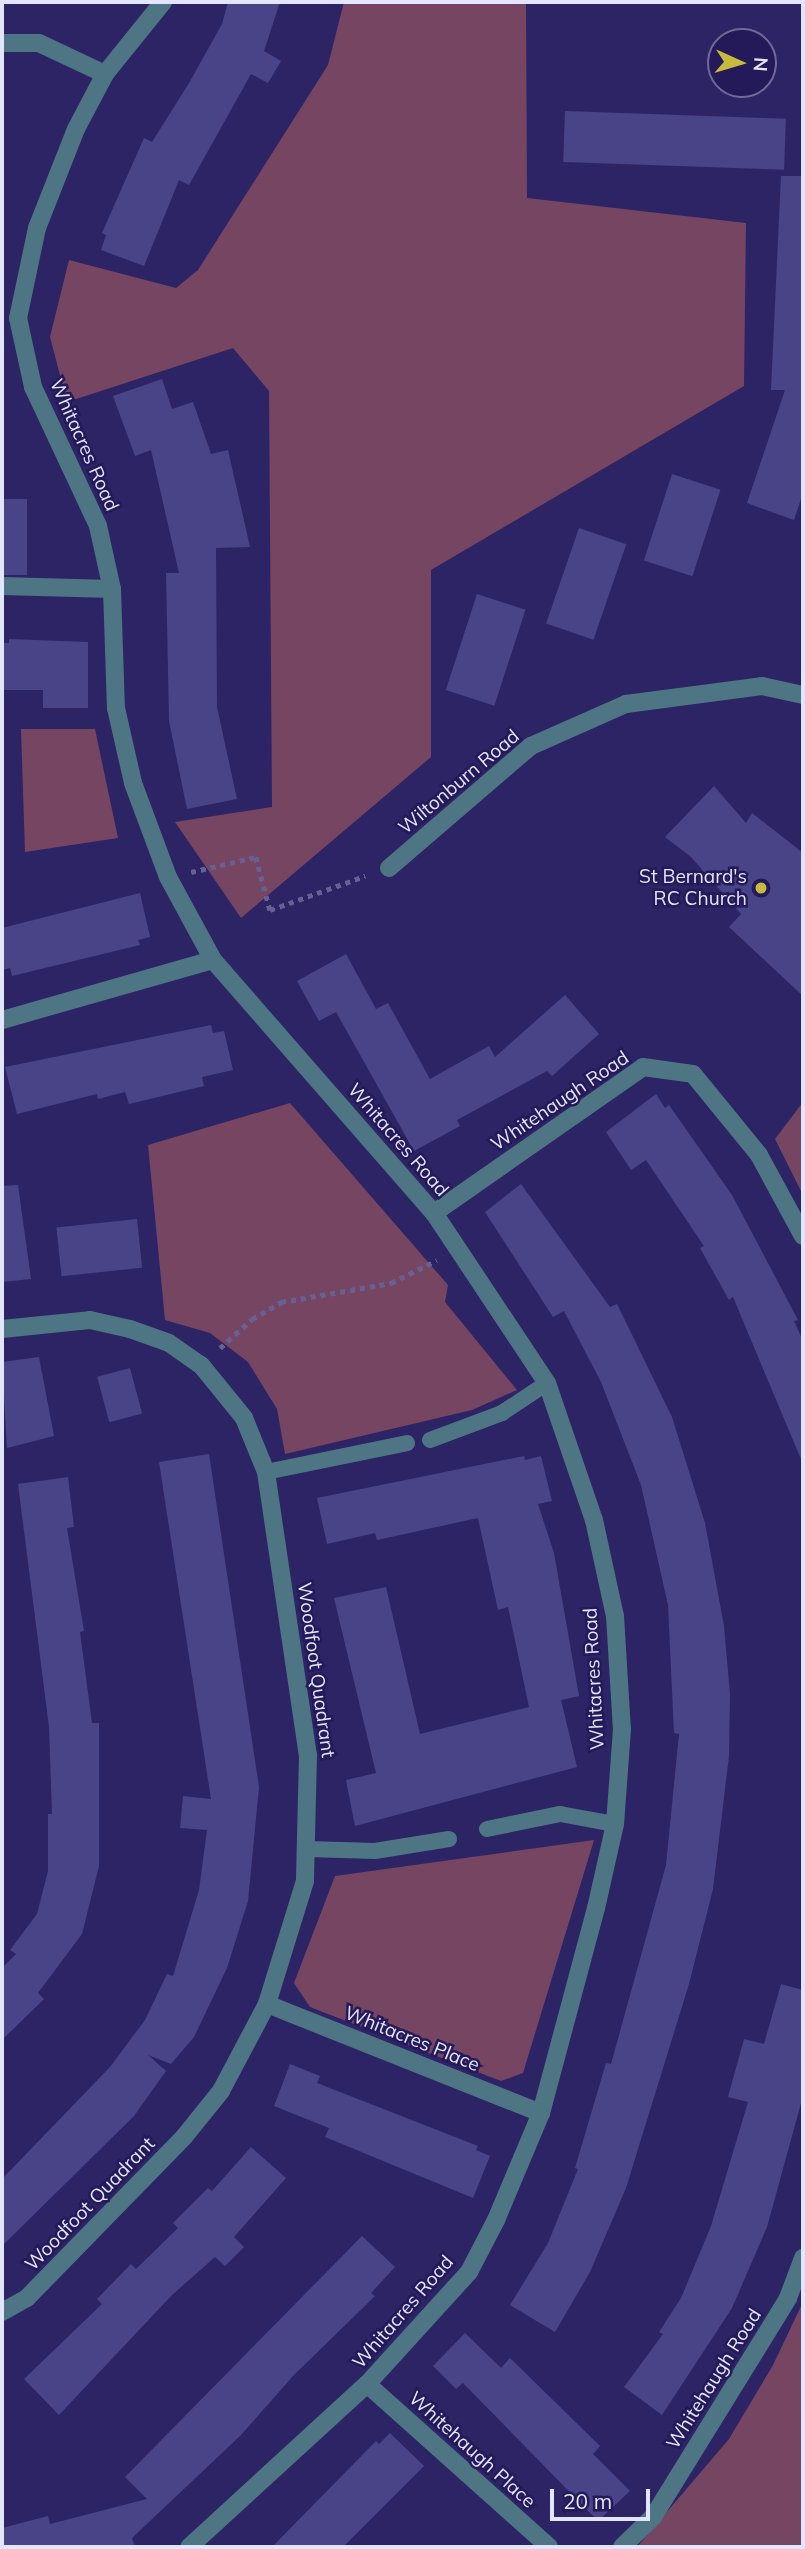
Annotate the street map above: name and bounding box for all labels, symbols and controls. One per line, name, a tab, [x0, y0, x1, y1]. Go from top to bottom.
north arrow	[707, 28, 777, 98]
text: N	[748, 56, 773, 72]
street label: Whitacres Road	[45, 375, 123, 515]
street label: Wiltonburn Road	[394, 725, 524, 839]
place label: St Bernard's RC Church	[639, 866, 747, 910]
marker: St Bernard's RC Church	[753, 880, 769, 896]
street label: Whitehaugh Road	[487, 1046, 633, 1156]
street label: Whitacres Road	[343, 1079, 453, 1201]
street label: Woodfoot Quadrant	[292, 1581, 340, 1759]
street label: Whitacres Road	[579, 1607, 609, 1751]
street label: Whitacres Place	[341, 2002, 483, 2076]
street label: Woodfoot Quadrant	[20, 2132, 160, 2276]
street label: Whitacres Road	[348, 2251, 458, 2373]
street label: Whitehaugh Road	[662, 2305, 766, 2453]
street label: Whitehaugh Place	[404, 2387, 540, 2513]
scale bar	[553, 2476, 653, 2520]
text: 20 m	[563, 2488, 612, 2514]

